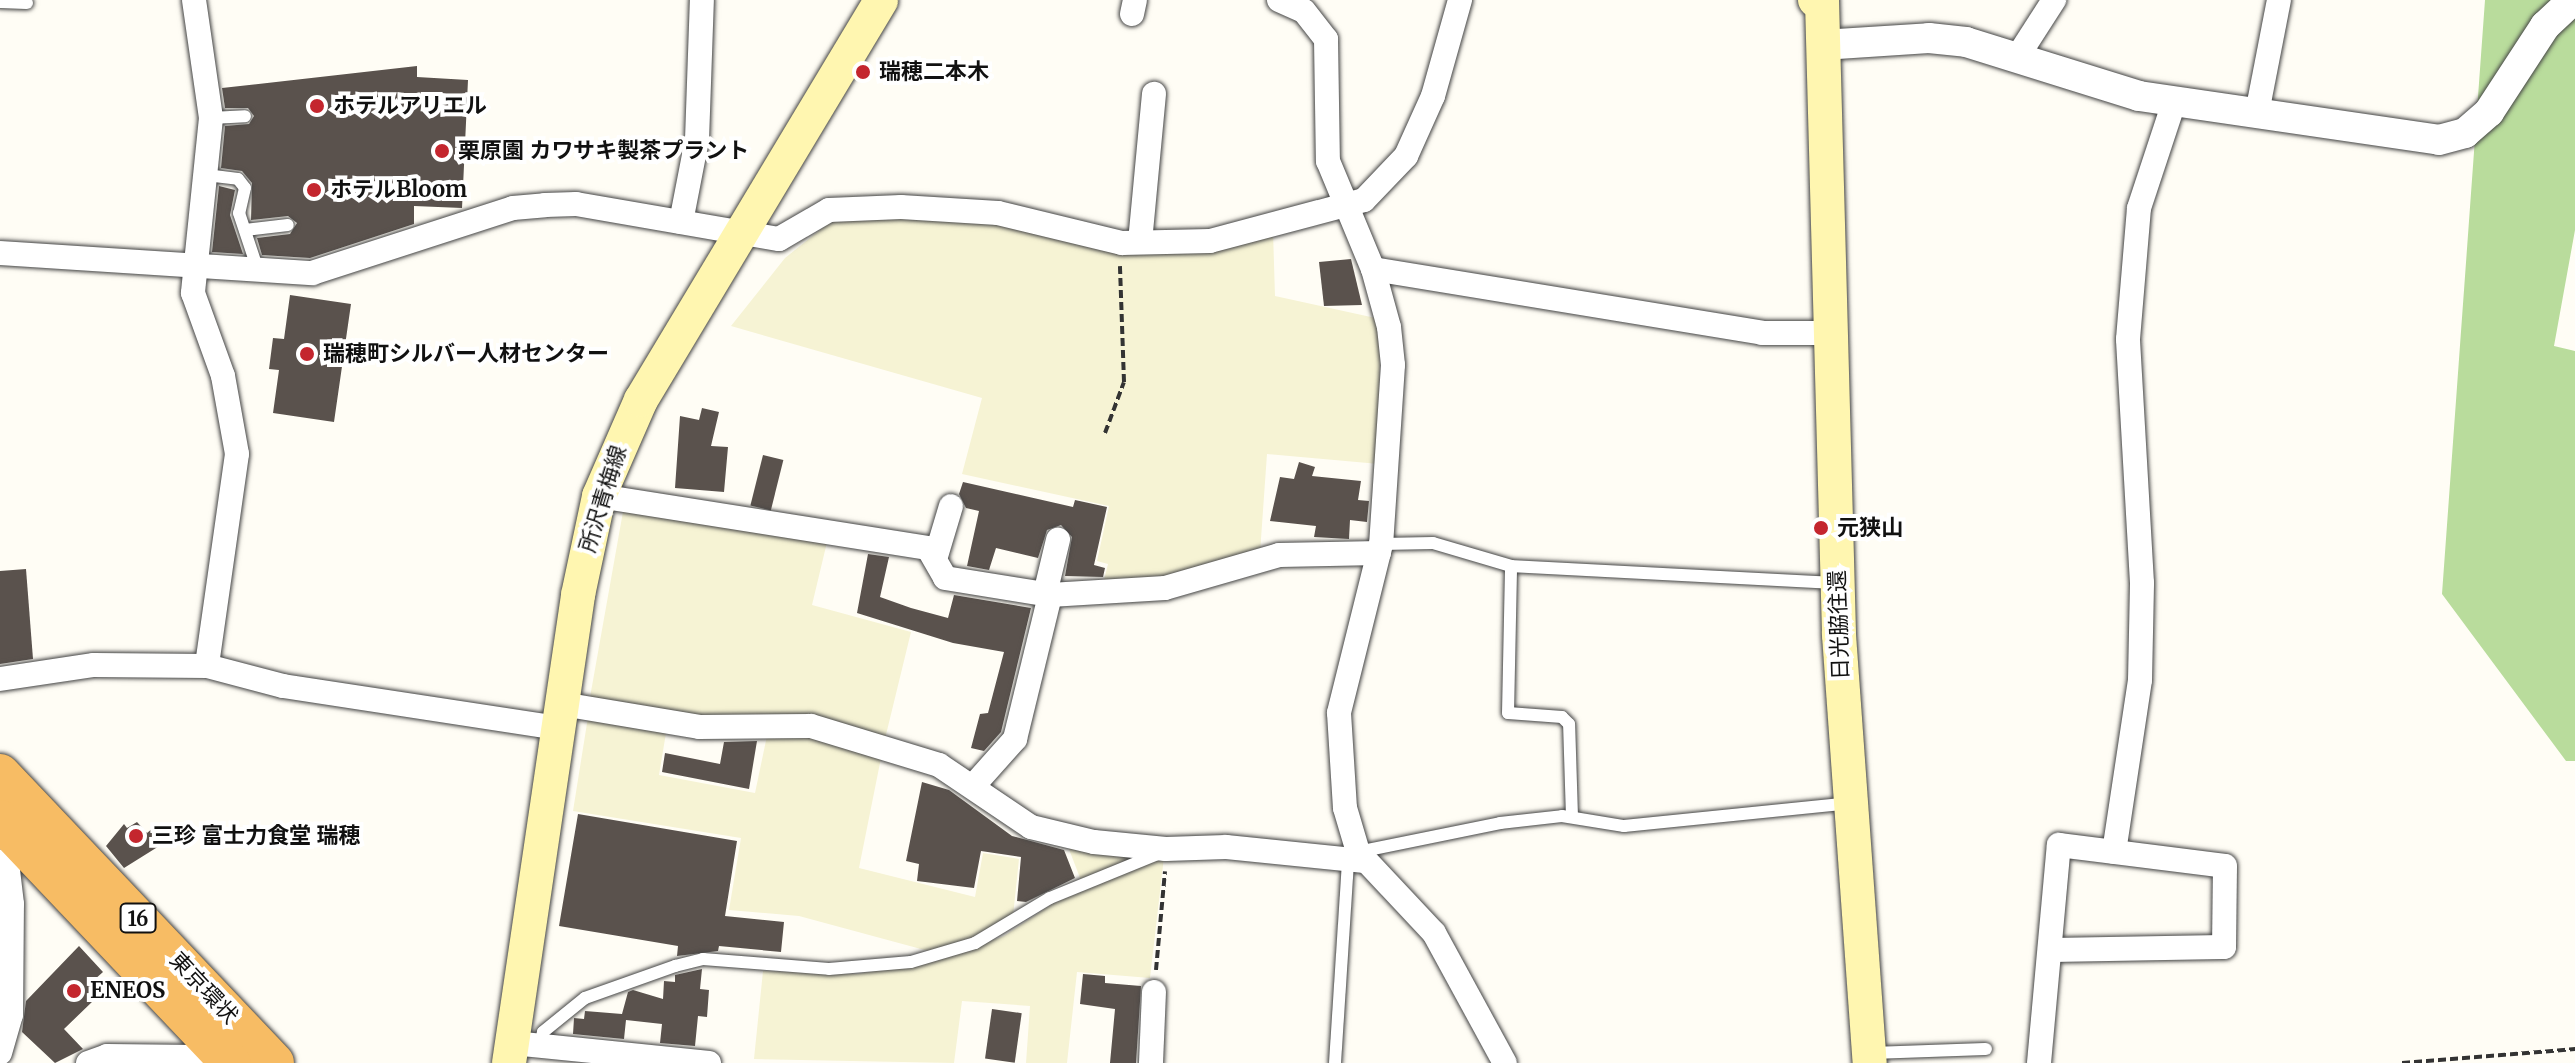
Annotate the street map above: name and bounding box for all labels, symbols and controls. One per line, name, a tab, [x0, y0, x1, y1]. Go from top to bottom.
place label: 瑞穂二本木	[879, 59, 989, 85]
marker: 瑞穂二本木	[854, 63, 872, 81]
place label: ホテルアリエル	[333, 93, 487, 119]
marker: ホテルアリエル	[308, 97, 326, 115]
place label: 栗原園 カワサキ製茶プラント	[458, 138, 749, 164]
marker: 栗原園 カワサキ製茶プラント	[433, 142, 451, 160]
place label: ホテルBloom	[330, 177, 467, 203]
marker: ホテルBloom	[305, 181, 323, 199]
place label: 瑞穂町シルバー人材センター	[323, 341, 609, 367]
marker: 瑞穂町シルバー人材センター	[298, 345, 316, 363]
street label: 所沢青梅線	[574, 443, 632, 555]
place label: 元狭山	[1837, 515, 1903, 541]
marker: 元狭山	[1812, 519, 1830, 537]
street label: 日光脇往還	[1824, 570, 1854, 680]
place label: 三珍 富士力食堂 瑞穂	[152, 823, 360, 849]
marker: 三珍 富士力食堂 瑞穂	[127, 827, 145, 845]
road number: 16	[118, 902, 158, 934]
street label: 東京環状	[164, 947, 244, 1029]
place label: ENEOS	[90, 978, 165, 1004]
marker: ENEOS	[65, 982, 83, 1000]

